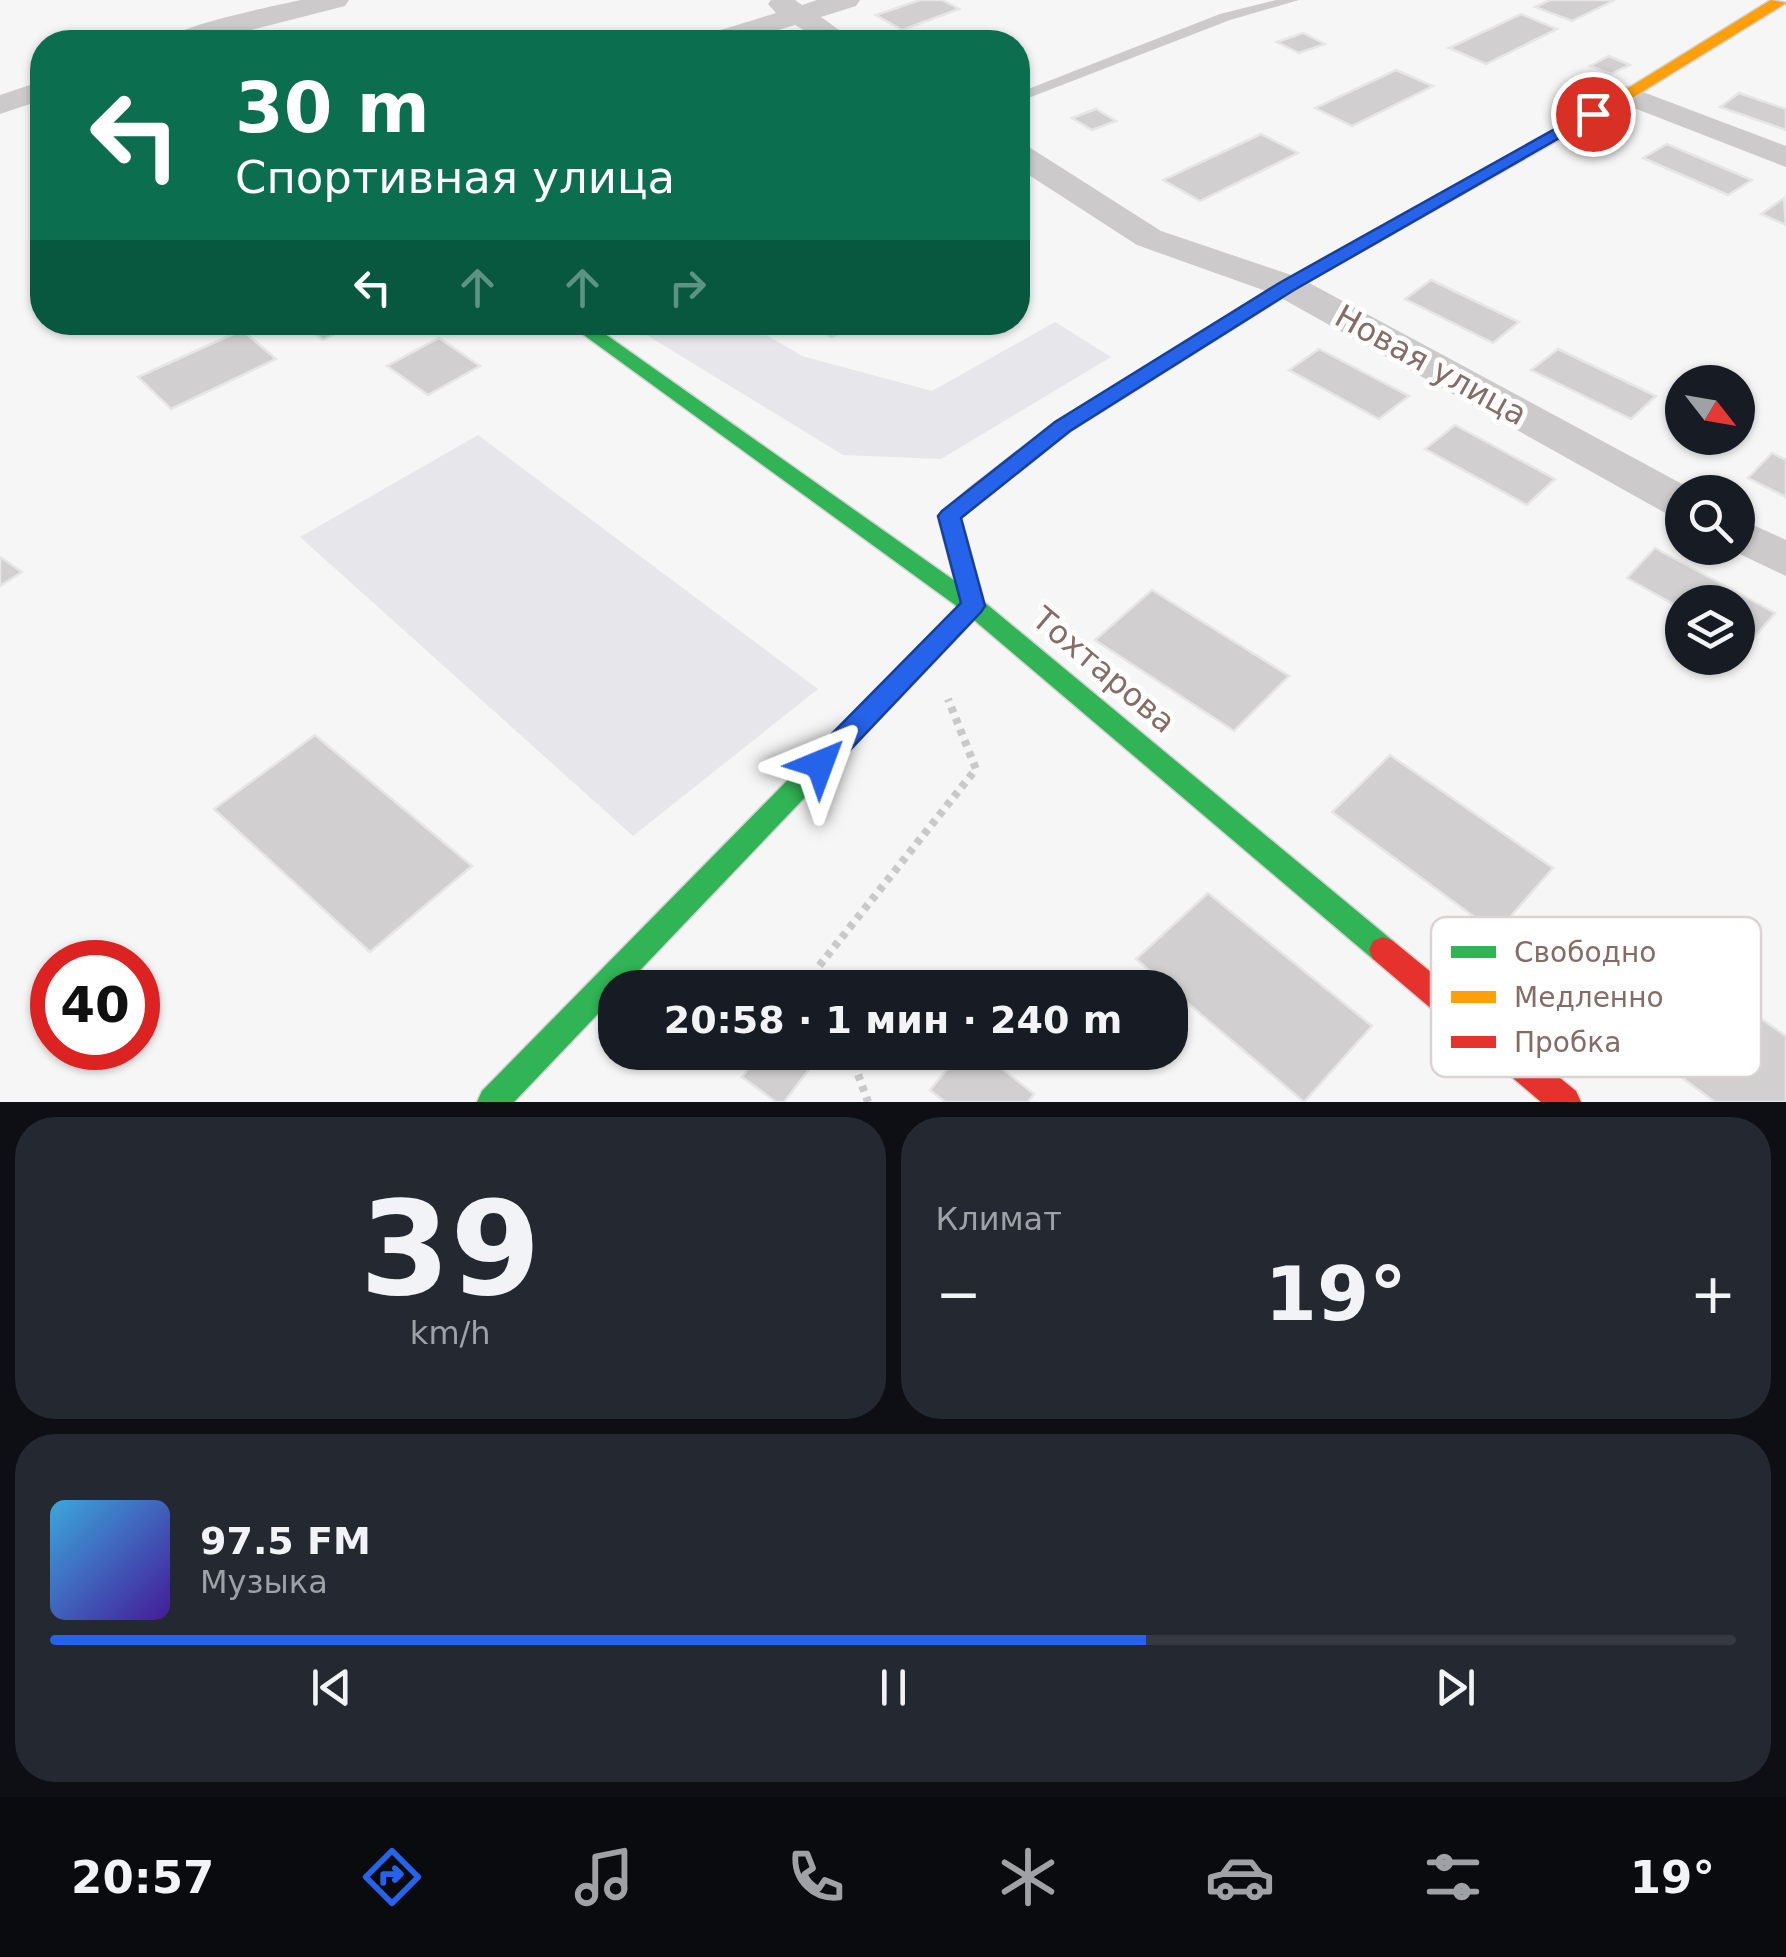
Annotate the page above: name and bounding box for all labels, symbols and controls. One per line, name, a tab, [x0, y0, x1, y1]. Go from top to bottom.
text: 30 m	[235, 67, 430, 149]
icon: left	[70, 70, 200, 200]
pin	[1551, 72, 1636, 157]
icon: arrive	[1566, 87, 1621, 142]
text: Спортивная улица	[235, 151, 675, 204]
icon: left	[345, 260, 400, 315]
icon: ahead	[450, 260, 505, 315]
icon: ahead	[555, 260, 610, 315]
icon: right	[660, 260, 715, 315]
street label: Новая улица	[1329, 297, 1533, 433]
north arrow	[1665, 365, 1755, 455]
map controls	[1665, 365, 1755, 675]
button: search	[1665, 475, 1755, 565]
button: layers	[1665, 585, 1755, 675]
street label: Тохтарова	[1024, 599, 1183, 741]
position arrow	[768, 712, 872, 816]
legend	[1431, 917, 1761, 1077]
text: Свободно	[1514, 936, 1656, 969]
speed limit sign: 40	[30, 940, 160, 1070]
text: Медленно	[1514, 981, 1664, 1014]
text: 20:58 · 1 мин · 240 m	[664, 998, 1122, 1042]
text: Пробка	[1514, 1026, 1621, 1059]
text: 39	[360, 1173, 541, 1325]
text: Климат	[936, 1200, 1062, 1238]
text: 19°	[1265, 1250, 1407, 1338]
text: −	[936, 1262, 982, 1326]
text: +	[1690, 1262, 1736, 1326]
text: km/h	[410, 1314, 491, 1352]
text: 97.5 FM	[200, 1519, 371, 1563]
text: Музыка	[200, 1563, 328, 1601]
icon: previous	[304, 1660, 359, 1715]
icon: pause	[866, 1660, 921, 1715]
icon: next	[1428, 1660, 1483, 1715]
icon: directions	[357, 1842, 427, 1912]
icon: music	[569, 1842, 639, 1912]
icon: phone	[781, 1842, 851, 1912]
icon: climate	[993, 1842, 1063, 1912]
icon: car	[1205, 1842, 1275, 1912]
icon: filters	[1418, 1842, 1488, 1912]
text: 20:57	[71, 1851, 214, 1904]
text: 19°	[1630, 1851, 1715, 1904]

